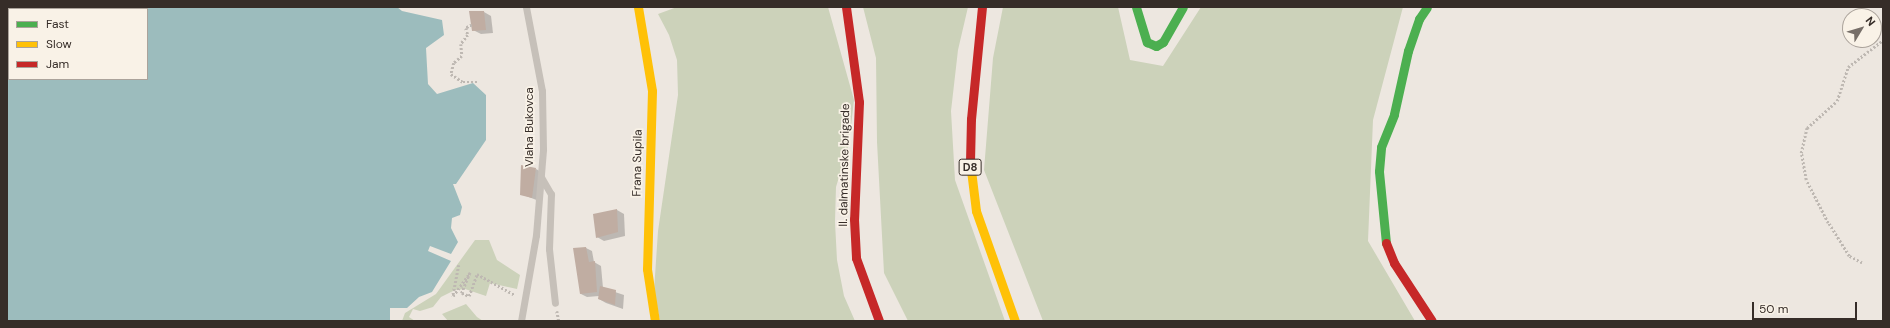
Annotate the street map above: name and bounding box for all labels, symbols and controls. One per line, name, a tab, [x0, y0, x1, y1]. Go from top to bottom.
legend	[8, 8, 148, 80]
north arrow	[1842, 8, 1882, 48]
text: N	[1863, 14, 1879, 29]
text: Fast	[46, 16, 69, 32]
text: Slow	[46, 36, 72, 52]
text: Jam	[46, 56, 69, 72]
street label: Vlaha Bukovca	[523, 87, 537, 167]
street label: II. dalmatinske brigade	[837, 103, 853, 227]
street label: Frana Supila	[630, 129, 646, 197]
road number: D8	[958, 158, 982, 176]
scale bar	[1754, 294, 1859, 320]
text: 50 m	[1759, 301, 1788, 317]

